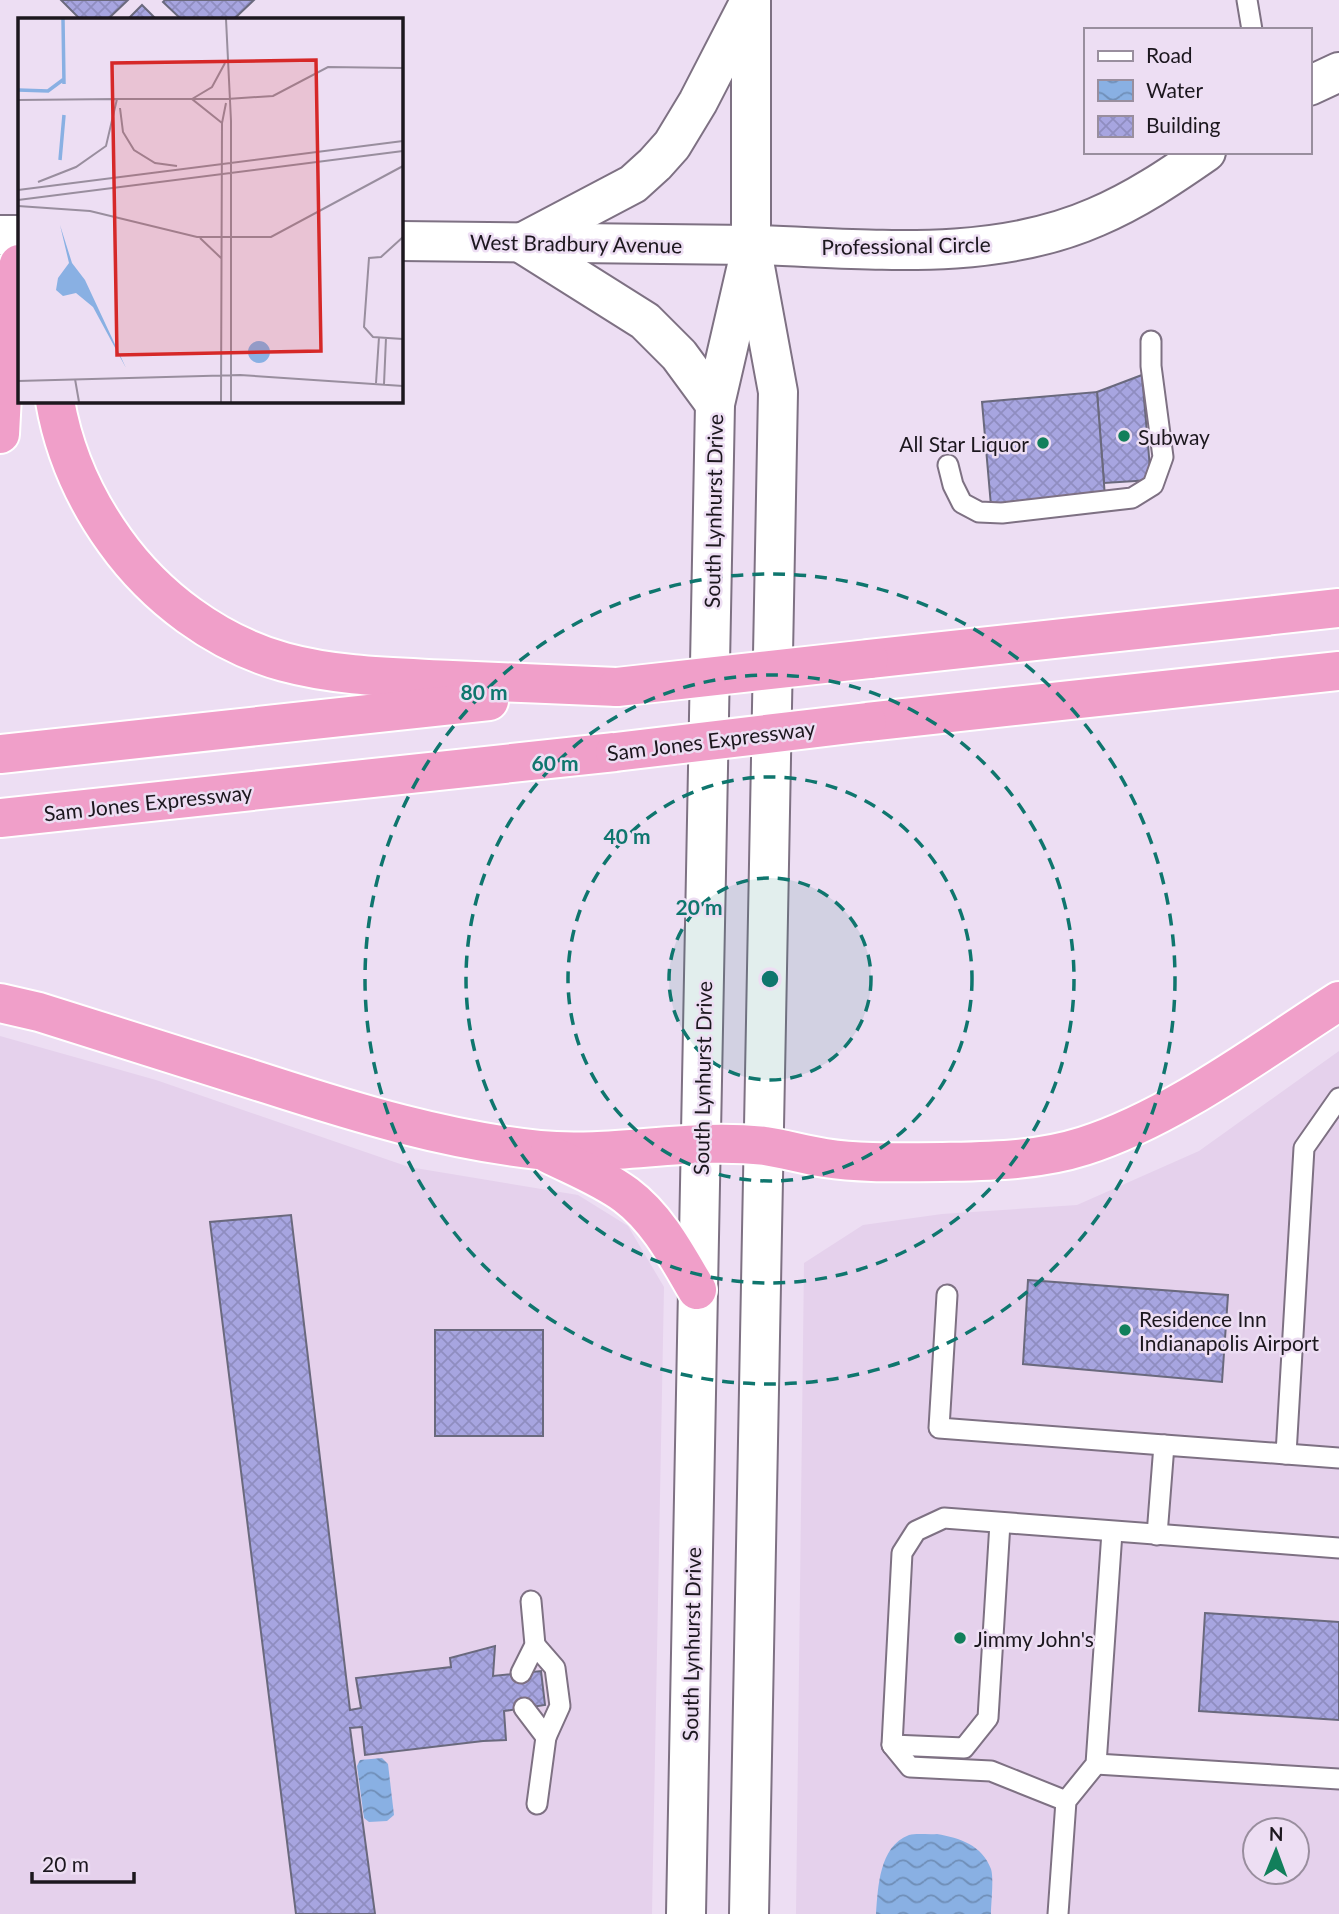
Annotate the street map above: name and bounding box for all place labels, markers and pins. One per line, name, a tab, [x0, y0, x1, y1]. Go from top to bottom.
place label: Subway	[1138, 424, 1210, 449]
marker: Subway	[1116, 428, 1132, 444]
place label: All Star Liquor	[899, 431, 1029, 456]
marker: All Star Liquor	[1035, 435, 1051, 451]
centre of rings	[758, 967, 782, 991]
place label: Residence Inn Indianapolis Airport	[1139, 1306, 1319, 1355]
marker: Residence Inn Indianapolis Airport	[1117, 1322, 1133, 1338]
place label: Jimmy John's	[974, 1626, 1094, 1651]
marker: Jimmy John's	[952, 1630, 968, 1646]

